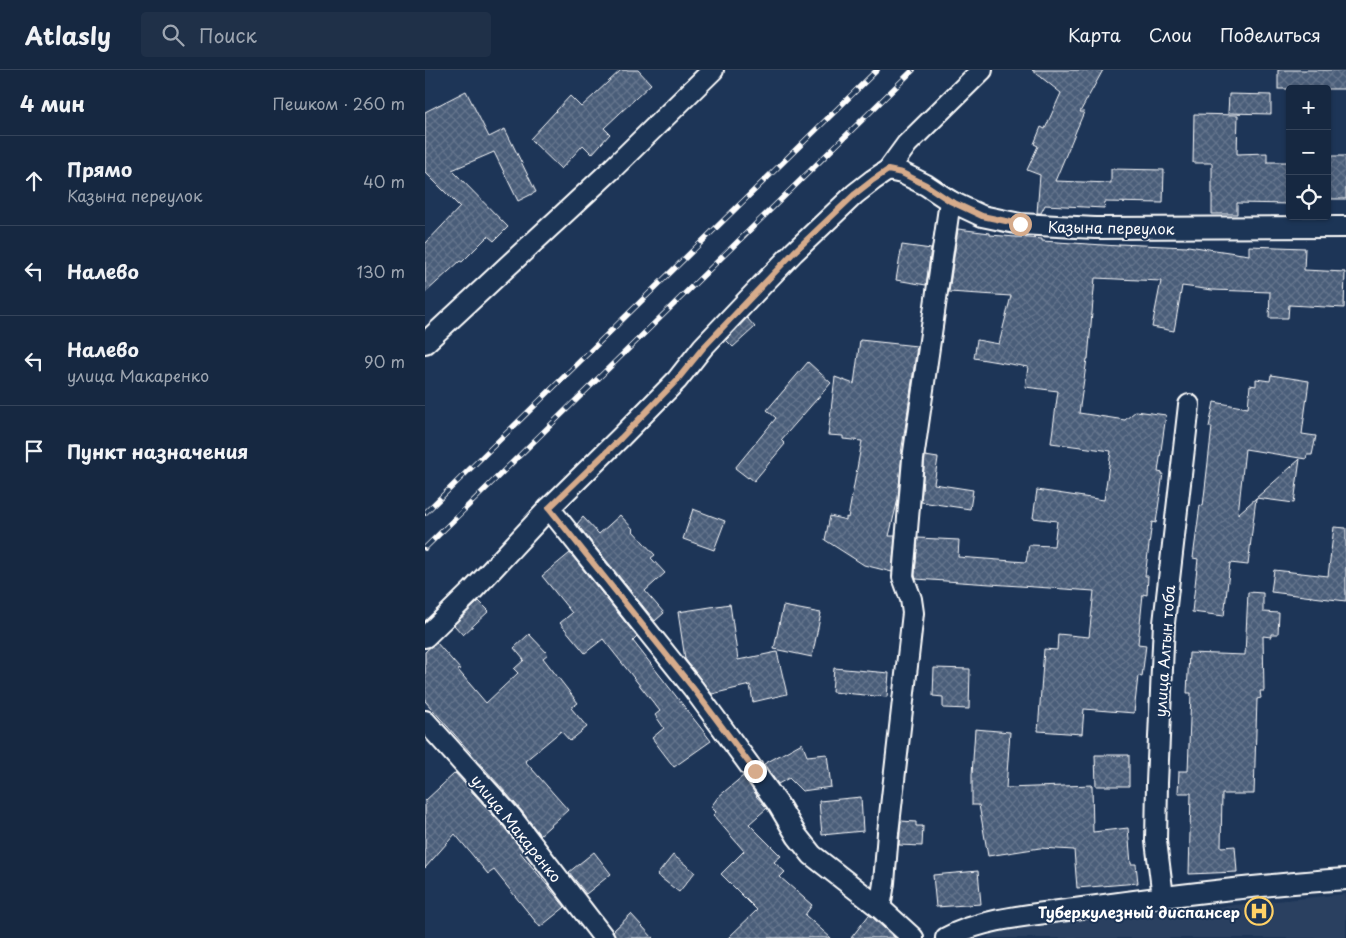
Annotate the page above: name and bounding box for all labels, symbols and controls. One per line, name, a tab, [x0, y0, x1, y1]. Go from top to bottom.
search box	[141, 12, 491, 57]
text: Atlasly	[25, 17, 111, 53]
icon: search	[159, 21, 187, 49]
text: Поиск	[199, 21, 257, 49]
text: Карта	[1068, 21, 1121, 48]
text: Слои	[1149, 21, 1192, 48]
text: Поделиться	[1220, 21, 1321, 48]
map controls	[1286, 85, 1331, 220]
button: +	[1286, 85, 1331, 130]
text: 4 мин	[20, 87, 85, 119]
text: Пешком · 260 m	[272, 91, 405, 115]
button: −	[1286, 130, 1331, 175]
text: Прямо	[67, 155, 132, 183]
icon: ahead	[20, 167, 48, 195]
text: 40 m	[363, 169, 405, 193]
button: locate	[1286, 175, 1331, 220]
text: Казына переулок	[67, 183, 202, 207]
route start	[1009, 213, 1032, 236]
street label: Казына переулок	[1047, 214, 1175, 240]
icon: left	[20, 257, 48, 285]
text: Налево	[67, 257, 139, 285]
text: 130 m	[357, 259, 405, 283]
text: Налево	[67, 335, 139, 363]
icon: left	[20, 347, 48, 375]
text: 90 m	[364, 349, 405, 373]
text: улица Макаренко	[67, 363, 209, 387]
icon: arrive	[20, 437, 48, 465]
text: Пункт назначения	[67, 437, 248, 465]
street label: улица Алтын тоба	[1148, 583, 1180, 718]
route end	[744, 760, 767, 783]
street label: улица Макаренко	[466, 769, 568, 887]
hospital icon: Туберкулезный диспансер	[1244, 896, 1274, 926]
place label: Туберкулезный диспансер	[1038, 900, 1240, 923]

